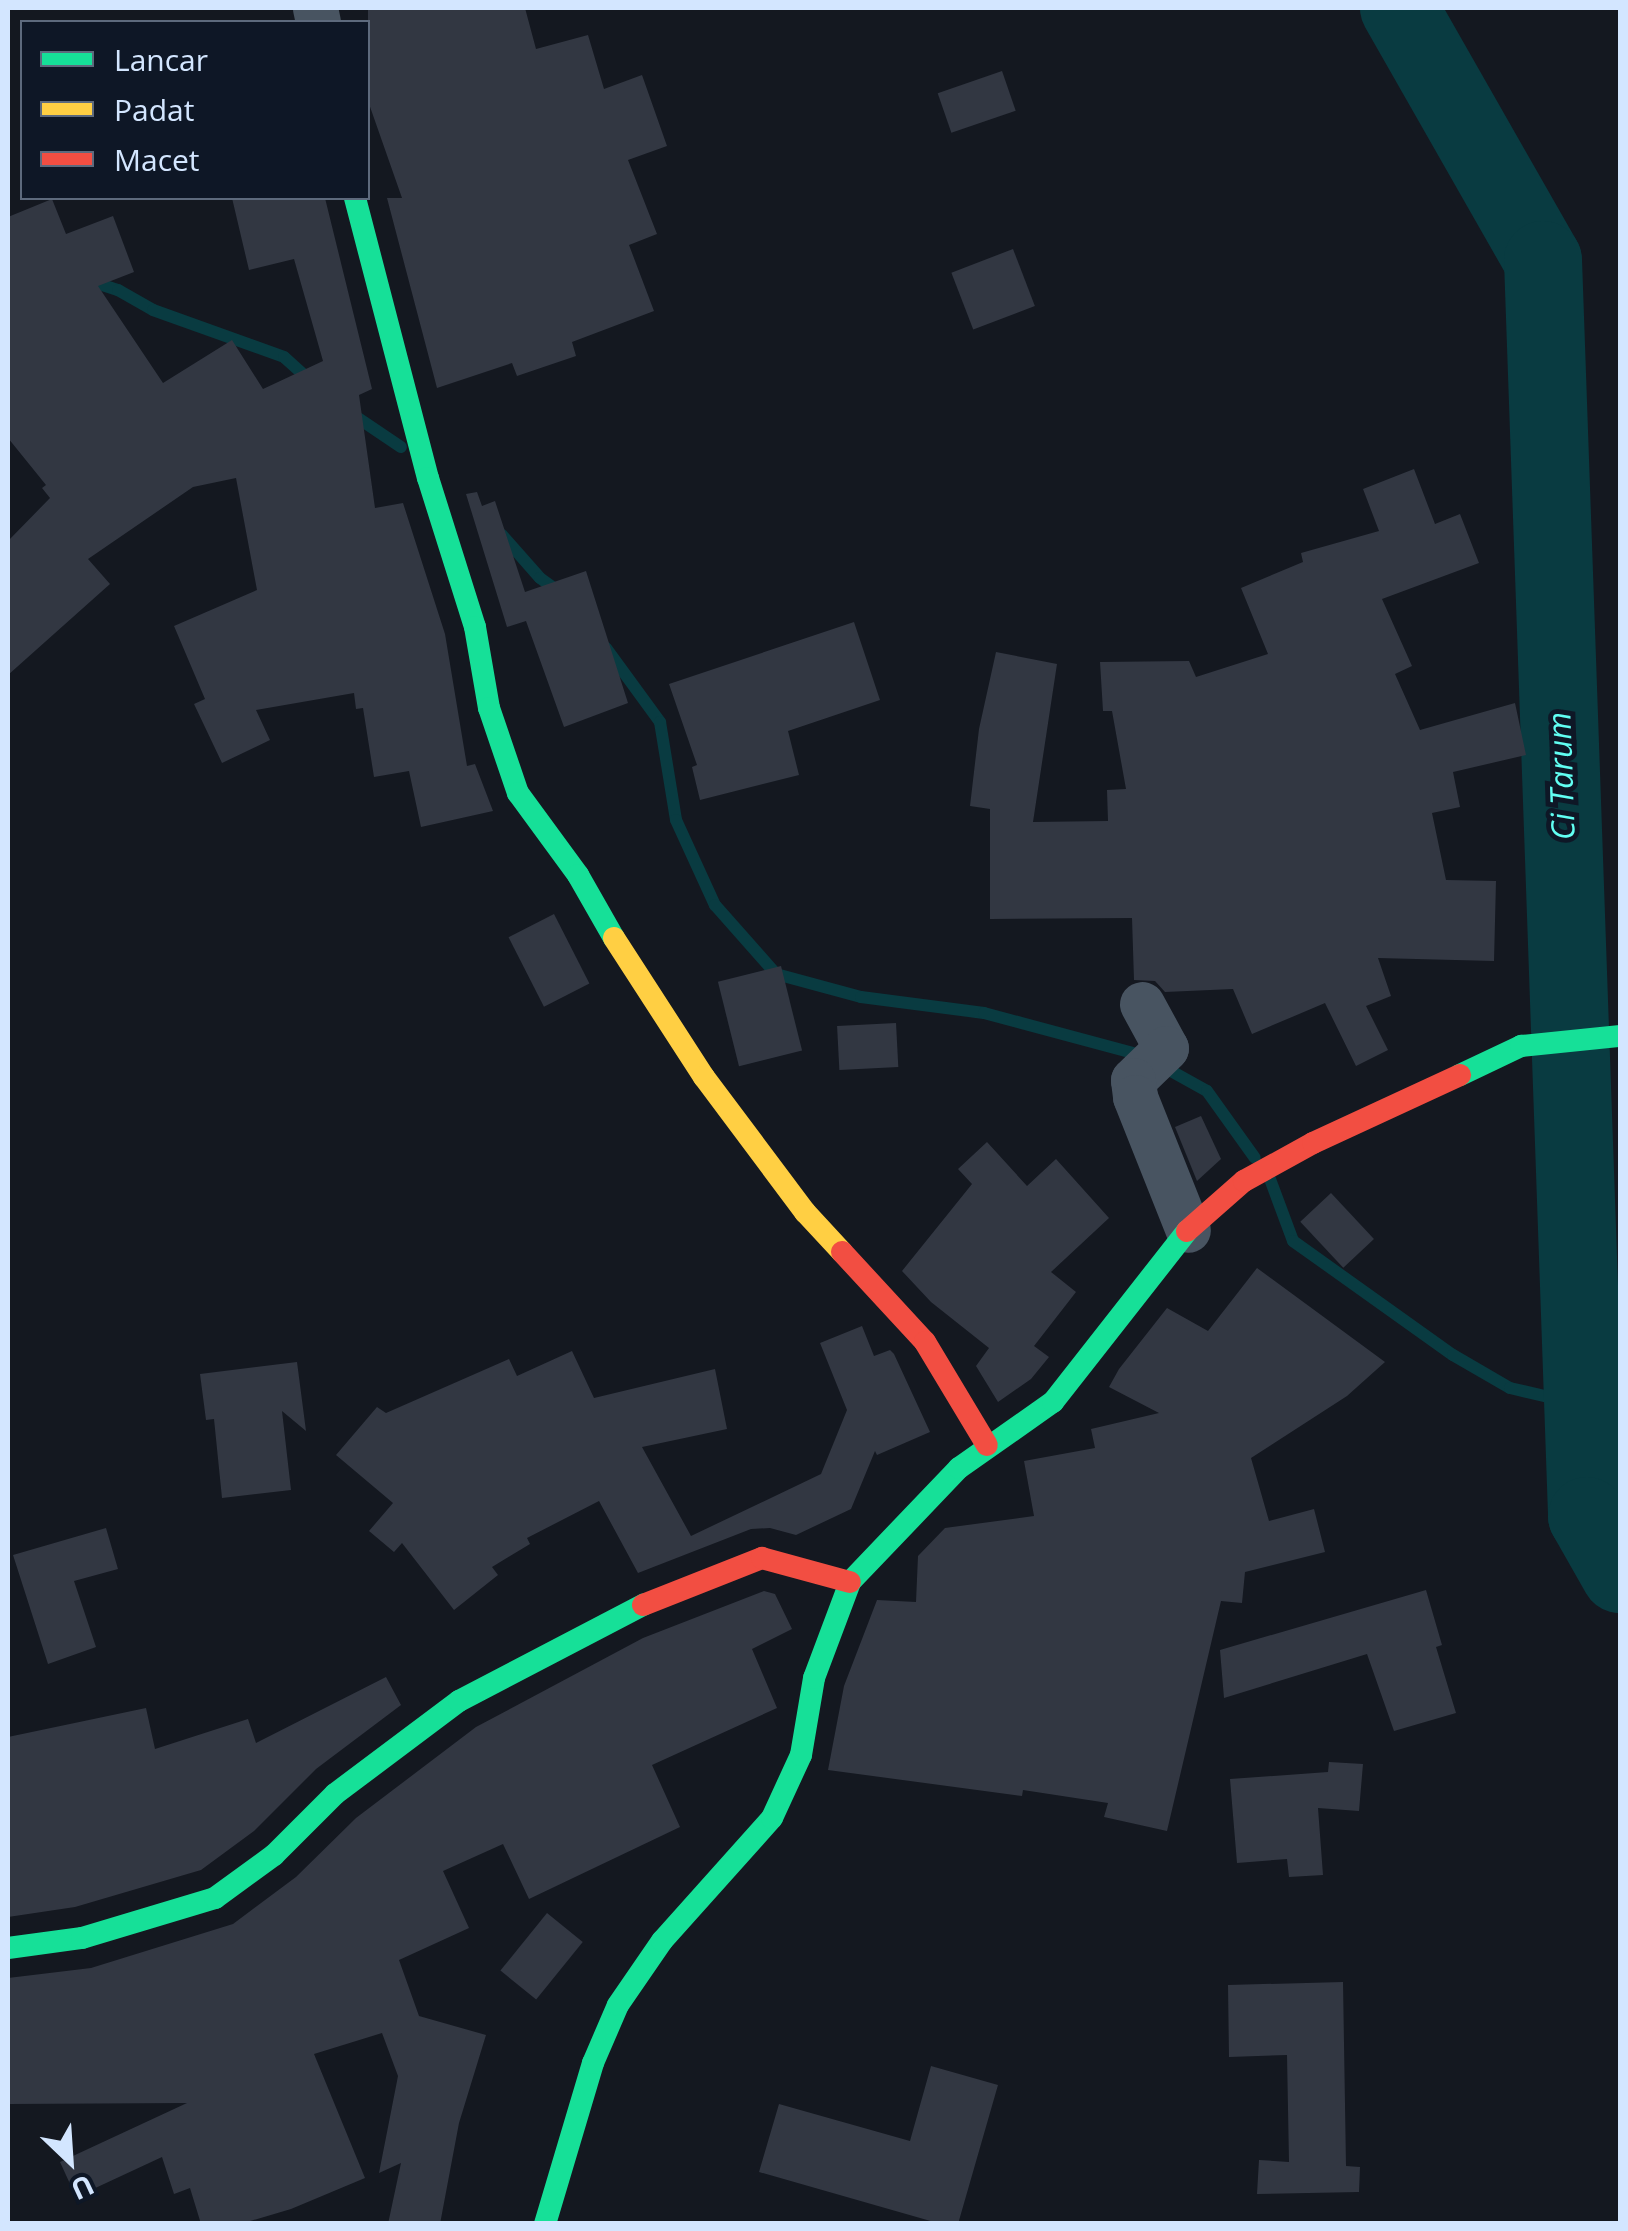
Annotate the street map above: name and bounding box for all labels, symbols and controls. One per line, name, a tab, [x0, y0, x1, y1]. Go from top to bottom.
legend	[20, 20, 370, 200]
text: Lancar	[114, 39, 208, 80]
text: Padat	[114, 89, 194, 130]
text: Macet	[114, 139, 200, 180]
water label: Ci Tarum	[1540, 711, 1582, 841]
north arrow	[20, 2111, 120, 2211]
text: U	[65, 2166, 100, 2210]

